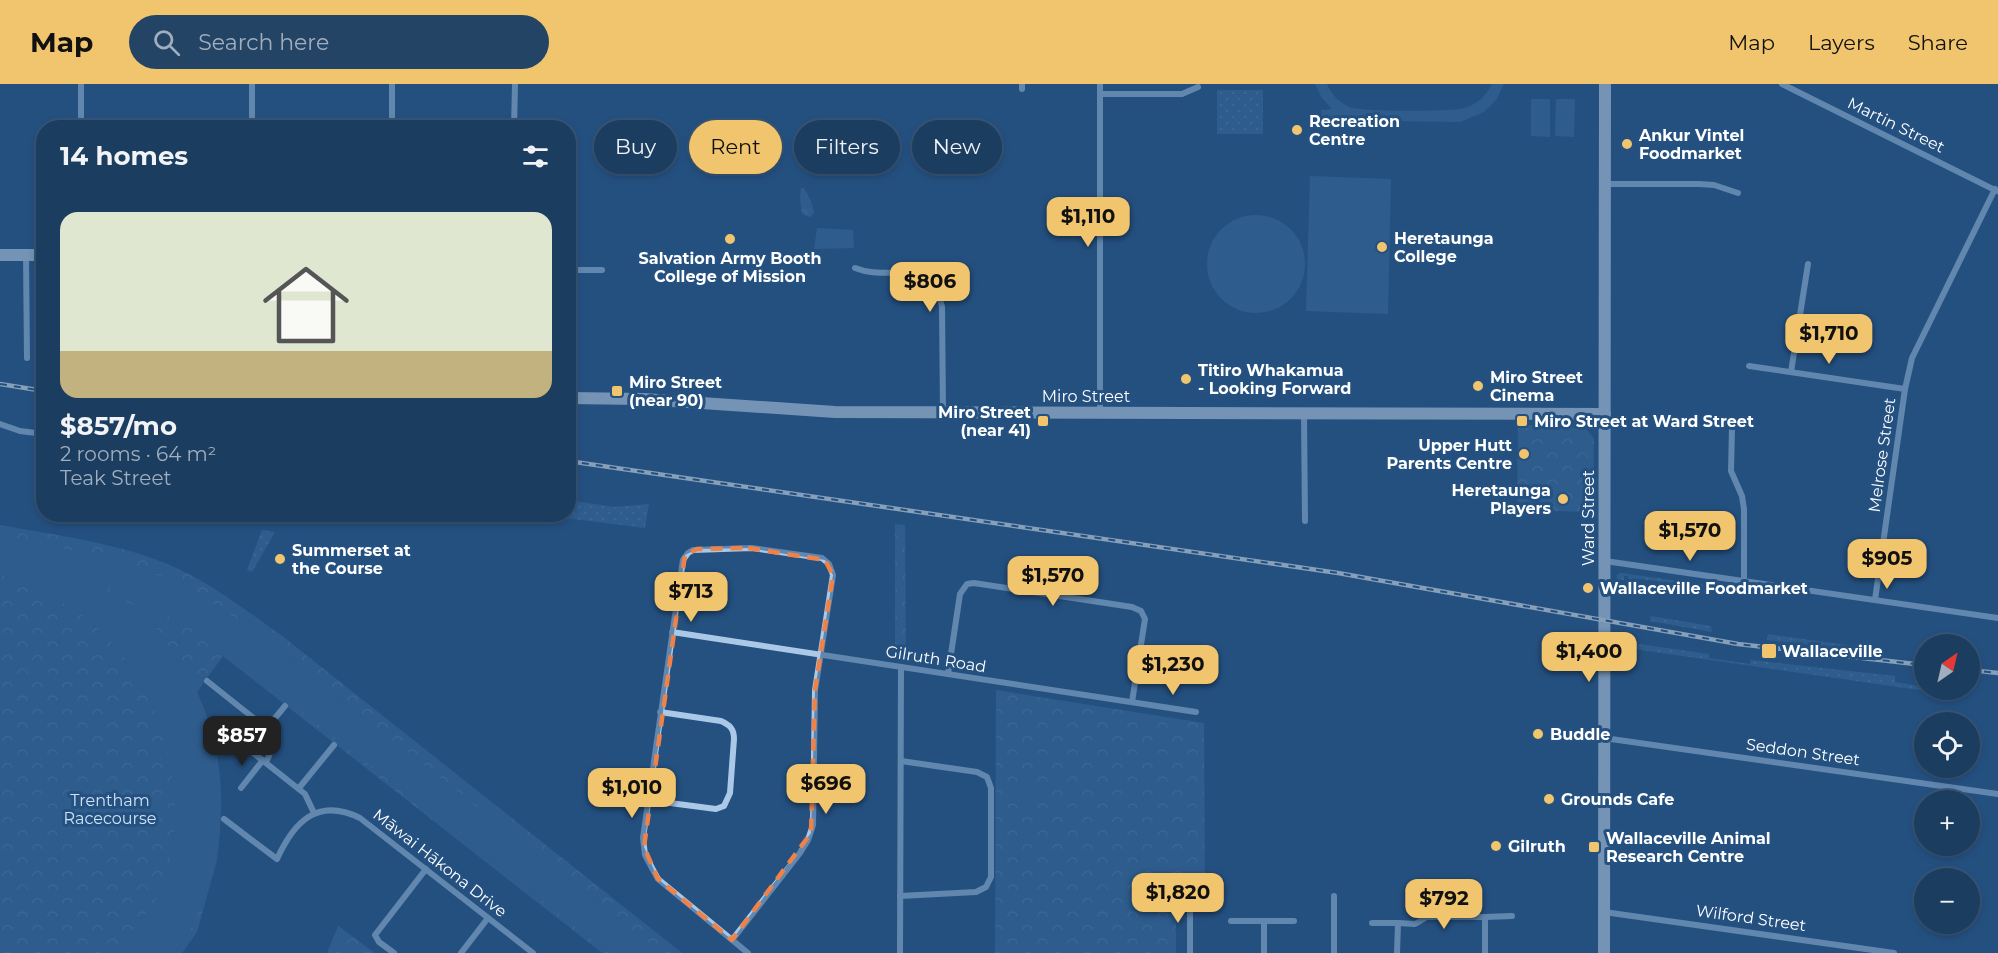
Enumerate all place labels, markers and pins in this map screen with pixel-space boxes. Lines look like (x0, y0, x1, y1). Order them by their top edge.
place label: Recreation Centre (1309, 112, 1400, 149)
marker: Recreation Centre (1290, 123, 1304, 137)
place label: Ankur Vintel Foodmarket (1638, 126, 1744, 163)
marker: Ankur Vintel Foodmarket (1620, 137, 1634, 151)
pin: $1,110 (1039, 197, 1137, 248)
place label: Heretaunga College (1394, 229, 1494, 266)
marker: Salvation Army Booth College of Mission (723, 232, 737, 246)
marker: Heretaunga College (1375, 240, 1389, 254)
place label: Salvation Army Booth College of Mission (639, 249, 821, 286)
pin: $806 (894, 262, 966, 313)
pin: $1,710 (1780, 314, 1878, 365)
place label: Titiro Whakamua - Looking Forward (1198, 361, 1351, 398)
place label: Miro Street Cinema (1490, 368, 1583, 405)
marker: Titiro Whakamua - Looking Forward (1179, 372, 1193, 386)
place label: Miro Street (near 90) (629, 373, 722, 410)
marker: Miro Street Cinema (1471, 379, 1485, 393)
marker: Miro Street (near 90) (610, 384, 624, 398)
place label: Miro Street (near 41) (938, 403, 1031, 440)
place label: Miro Street at Ward Street (1534, 412, 1754, 431)
marker: Miro Street (near 41) (1036, 414, 1050, 428)
marker: Miro Street at Ward Street (1515, 414, 1529, 428)
place label: Upper Hutt Parents Centre (1387, 436, 1512, 473)
marker: Upper Hutt Parents Centre (1517, 447, 1531, 461)
place label: Heretaunga Players (1451, 481, 1551, 518)
marker: Heretaunga Players (1556, 492, 1570, 506)
pin: $1,570 (1641, 511, 1739, 562)
pin: $905 (1851, 539, 1923, 590)
place label: Summerset at the Course (292, 541, 411, 578)
marker: Summerset at the Course (273, 552, 287, 566)
pin: $1,570 (1004, 556, 1102, 607)
pin: $713 (655, 572, 727, 623)
place label: Wallaceville Foodmarket (1600, 579, 1808, 598)
marker: Wallaceville Foodmarket (1581, 581, 1595, 595)
pin: $1,400 (1540, 632, 1638, 683)
marker: Wallaceville (1760, 642, 1778, 660)
place label: Wallaceville (1782, 642, 1883, 661)
pin: $1,230 (1124, 645, 1222, 696)
pin: $857 (206, 716, 278, 767)
place label: Buddle (1550, 725, 1610, 744)
marker: Buddle (1531, 727, 1545, 741)
pin: $696 (790, 764, 862, 815)
pin: $1,010 (583, 768, 681, 819)
place label: Grounds Cafe (1561, 790, 1674, 809)
marker: Grounds Cafe (1542, 792, 1556, 806)
place label: Wallaceville Animal Research Centre (1606, 829, 1771, 866)
place label: Gilruth (1508, 837, 1566, 856)
marker: Gilruth (1489, 839, 1503, 853)
marker: Wallaceville Animal Research Centre (1587, 840, 1601, 854)
pin: $1,820 (1129, 873, 1227, 924)
pin: $792 (1408, 879, 1480, 930)

